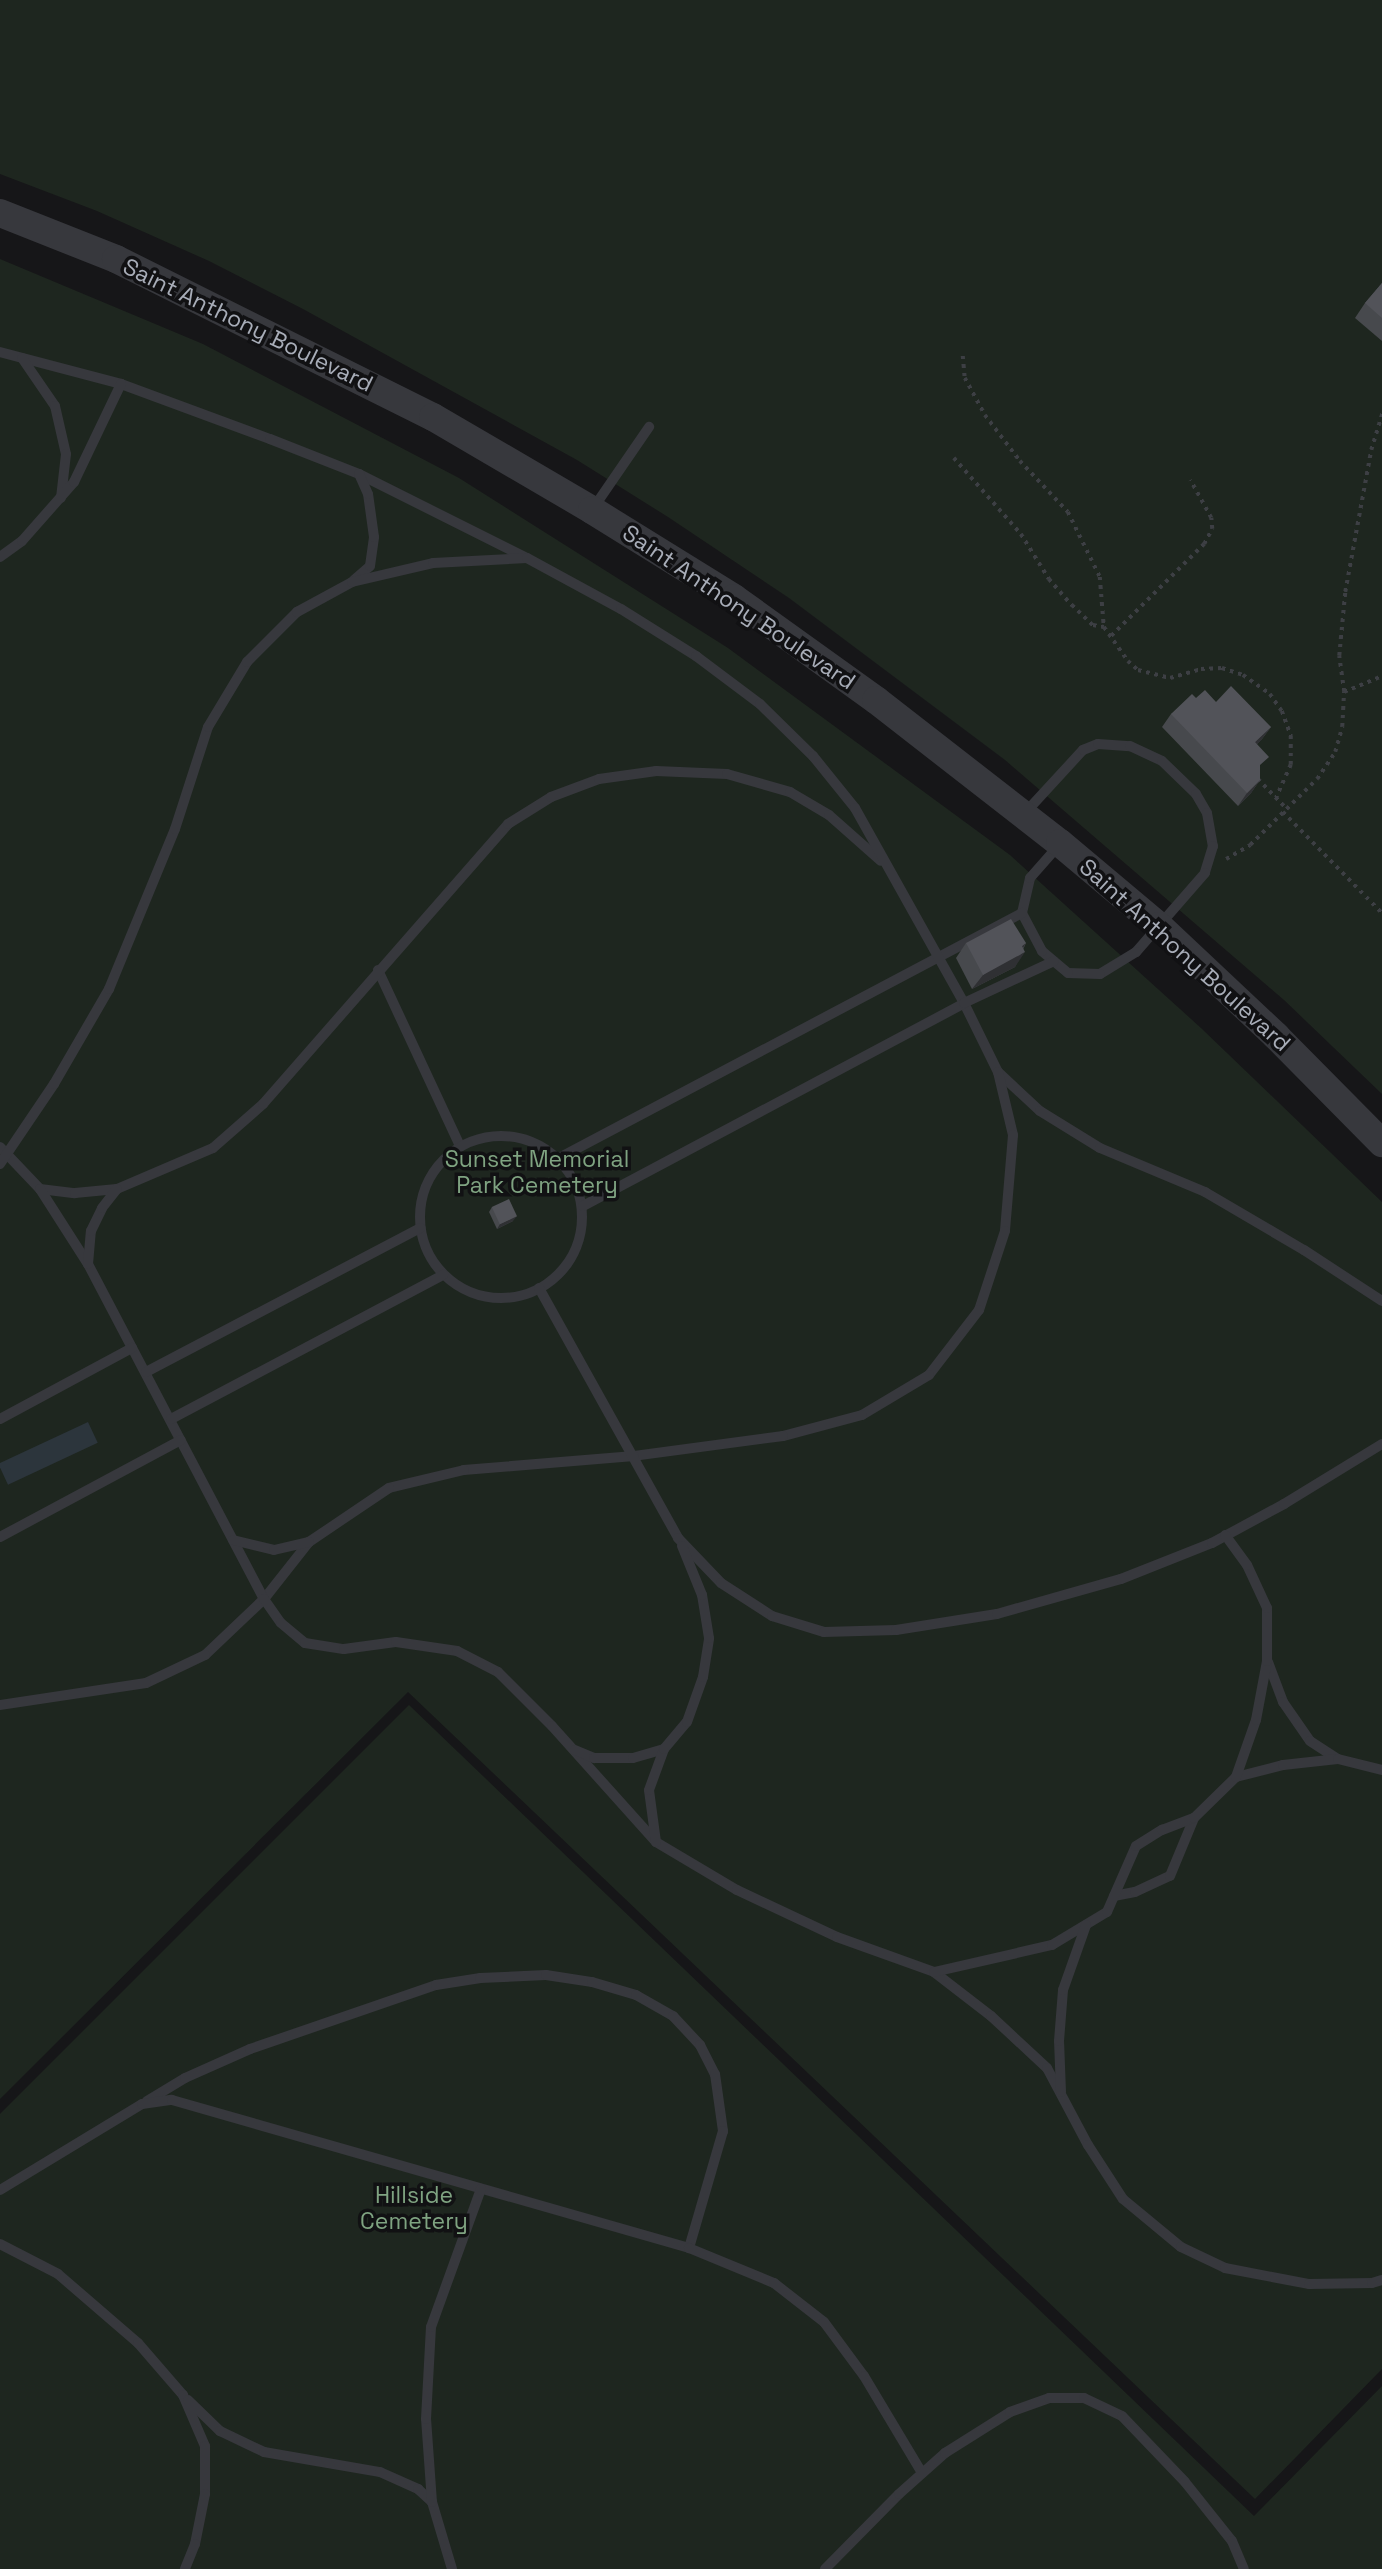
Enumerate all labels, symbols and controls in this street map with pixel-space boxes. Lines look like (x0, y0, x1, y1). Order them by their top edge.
street label: Saint Anthony Boulevard (118, 252, 378, 398)
street label: Saint Anthony Boulevard (617, 519, 861, 695)
street label: Saint Anthony Boulevard (1074, 853, 1296, 1057)
park label: Sunset Memorial Park Cemetery (445, 1145, 629, 1199)
park label: Hillside Cemetery (360, 2181, 468, 2235)

